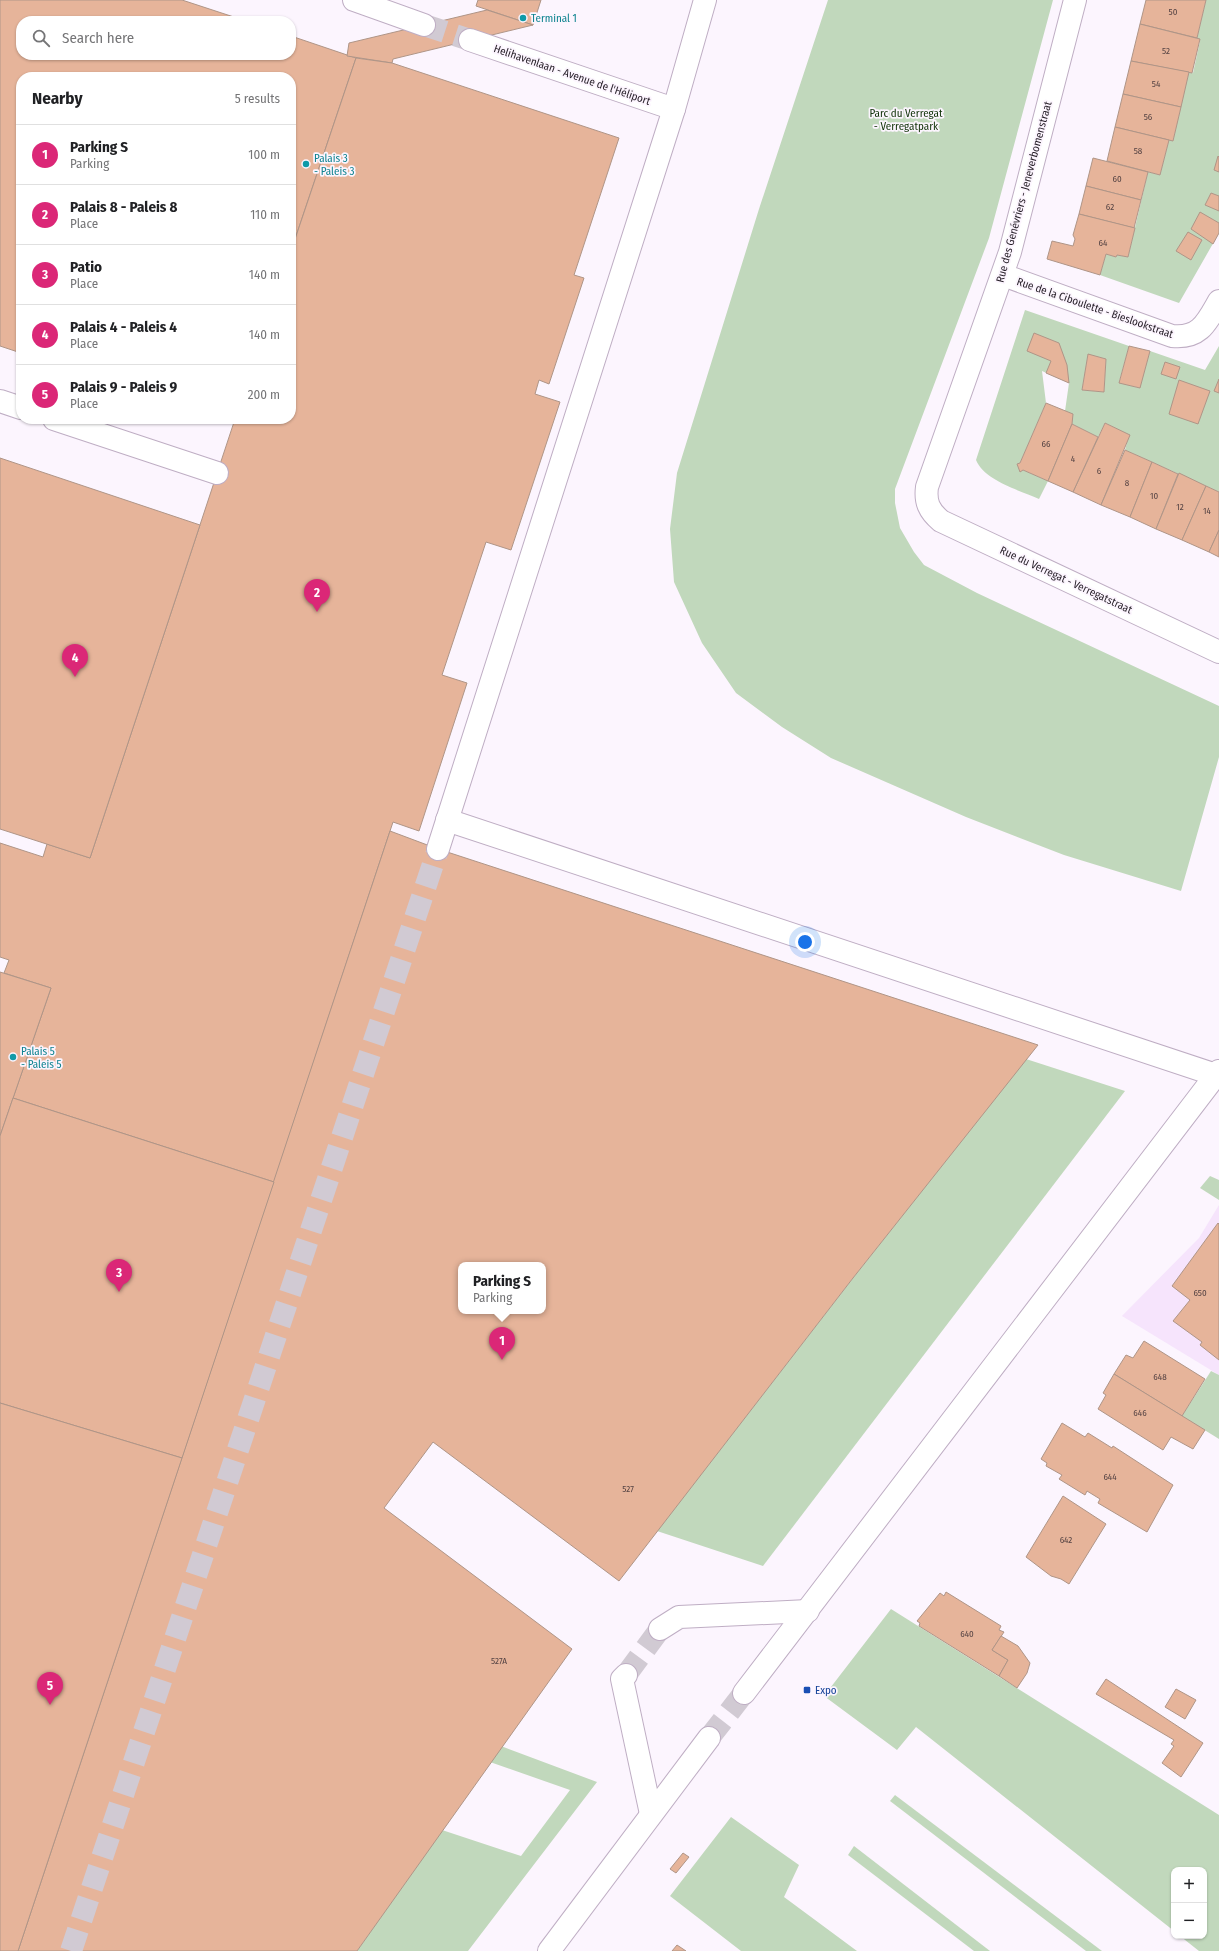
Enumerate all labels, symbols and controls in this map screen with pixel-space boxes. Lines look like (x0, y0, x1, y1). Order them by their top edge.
house number: 50 (1169, 7, 1178, 17)
place label: Terminal 1 (531, 12, 577, 25)
marker: Terminal 1 (518, 13, 528, 23)
search box (16, 16, 296, 60)
icon: search (30, 27, 52, 49)
text: Search here (62, 29, 134, 47)
street label: Helihavenlaan - Avenue de l'Héliport (492, 42, 652, 108)
house number: 52 (1162, 46, 1170, 56)
house number: 54 (1152, 79, 1161, 89)
text: Nearby (32, 88, 83, 109)
text: 5 results (235, 91, 280, 106)
street label: Rue des Genévriers - Jeneverbomenstraat (994, 100, 1055, 284)
park label: Parc du Verregat - Verregatpark (869, 107, 943, 133)
house number: 56 (1144, 112, 1153, 122)
text: Parking S (70, 138, 128, 156)
house number: 58 (1134, 146, 1143, 156)
text: 1 (42, 147, 48, 162)
text: 100 m (248, 147, 280, 162)
place label: Palais 3 - Paleis 3 (314, 152, 354, 178)
text: Parking (70, 156, 109, 171)
marker: Palais 3 - Paleis 3 (301, 159, 311, 169)
house number: 60 (1112, 174, 1122, 184)
text: Palais 8 - Paleis 8 (70, 198, 177, 216)
house number: 62 (1106, 202, 1114, 212)
text: 2 (42, 207, 48, 222)
text: 110 m (250, 207, 280, 222)
text: Place (70, 216, 98, 231)
house number: 64 (1099, 238, 1108, 248)
text: Patio (70, 258, 102, 276)
text: 3 (42, 267, 48, 282)
text: 140 m (249, 267, 280, 282)
street label: Rue de la Ciboulette - Bieslookstraat (1015, 275, 1175, 341)
text: Place (70, 276, 98, 291)
text: Palais 4 - Paleis 4 (70, 318, 177, 336)
text: 4 (42, 327, 48, 342)
text: 140 m (249, 327, 280, 342)
text: Place (70, 336, 98, 351)
text: Palais 9 - Paleis 9 (70, 378, 177, 396)
text: 5 (42, 387, 48, 402)
text: 200 m (248, 387, 280, 402)
text: Place (70, 396, 98, 411)
house number: 66 (1042, 439, 1051, 449)
house number: 4 (1071, 454, 1076, 464)
house number: 6 (1097, 466, 1102, 476)
house number: 8 (1125, 478, 1130, 488)
house number: 10 (1150, 491, 1158, 501)
house number: 12 (1176, 502, 1184, 512)
house number: 14 (1203, 506, 1212, 516)
street label: Rue du Verregat - Verregatstraat (998, 544, 1135, 617)
pin: 2 (304, 579, 330, 612)
pin: 4 (62, 644, 88, 677)
your location (795, 932, 815, 952)
place label: Palais 5 - Paleis 5 (21, 1045, 62, 1071)
marker: Palais 5 - Paleis 5 (8, 1052, 18, 1062)
pin: 3 (106, 1259, 132, 1292)
popup (458, 1262, 546, 1314)
text: Parking S (473, 1272, 531, 1290)
house number: 650 (1193, 1288, 1207, 1298)
text: Parking (473, 1290, 512, 1305)
pin: 1 (489, 1327, 515, 1360)
house number: 648 (1153, 1372, 1167, 1382)
house number: 646 (1133, 1408, 1147, 1418)
house number: 644 (1103, 1472, 1117, 1482)
house number: 527 (622, 1484, 634, 1494)
house number: 642 (1060, 1535, 1072, 1545)
house number: 640 (960, 1629, 974, 1639)
house number: 527A (491, 1656, 507, 1666)
pin: 5 (37, 1672, 63, 1705)
place label: Expo (815, 1684, 837, 1697)
marker: Expo (802, 1685, 812, 1695)
map controls (1171, 1867, 1207, 1939)
button: + (1171, 1867, 1207, 1903)
button: − (1171, 1903, 1207, 1939)

